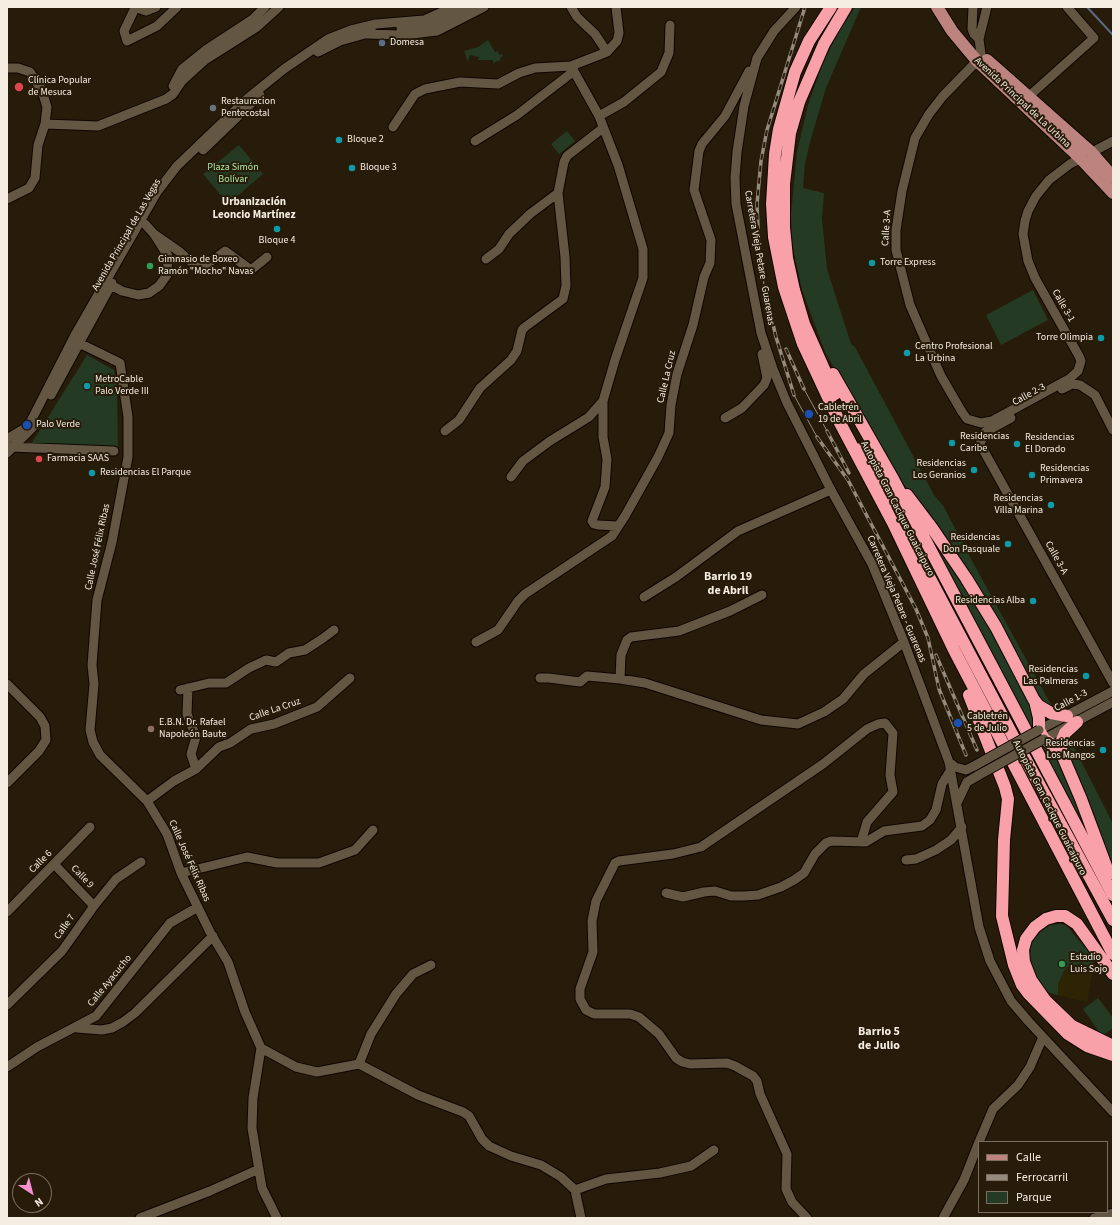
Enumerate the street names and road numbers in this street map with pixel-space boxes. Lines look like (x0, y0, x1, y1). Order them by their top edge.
street label: Avenida Principal de La Urbina (971, 55, 1073, 151)
street label: Avenida Principal de Las Vegas (90, 177, 164, 293)
street label: Carretera Vieja Petare - Guarenas (741, 190, 777, 326)
street label: Calle 3-A (880, 209, 894, 247)
street label: Calle 3-1 (1049, 287, 1077, 325)
street label: Calle La Cruz (655, 350, 679, 404)
street label: Calle 2-3 (1010, 381, 1048, 409)
street label: Autopista Gran Cacique Guaicaipuro (858, 439, 936, 579)
street label: Calle José Félix Ribas (83, 503, 113, 591)
street label: Carretera Vieja Petare - Guarenas (864, 534, 928, 664)
street label: Calle 3-A (1042, 539, 1070, 577)
street label: Calle 1-3 (1052, 687, 1090, 715)
street label: Calle La Cruz (248, 696, 302, 724)
street label: Autopista Gran Cacique Guaicaipuro (1010, 738, 1088, 878)
street label: Calle José Félix Ribas (166, 818, 212, 904)
street label: Calle 6 (27, 848, 55, 876)
street label: Calle 9 (68, 863, 96, 891)
street label: Calle 7 (52, 912, 78, 942)
street label: Calle Ayacucho (85, 953, 135, 1009)

